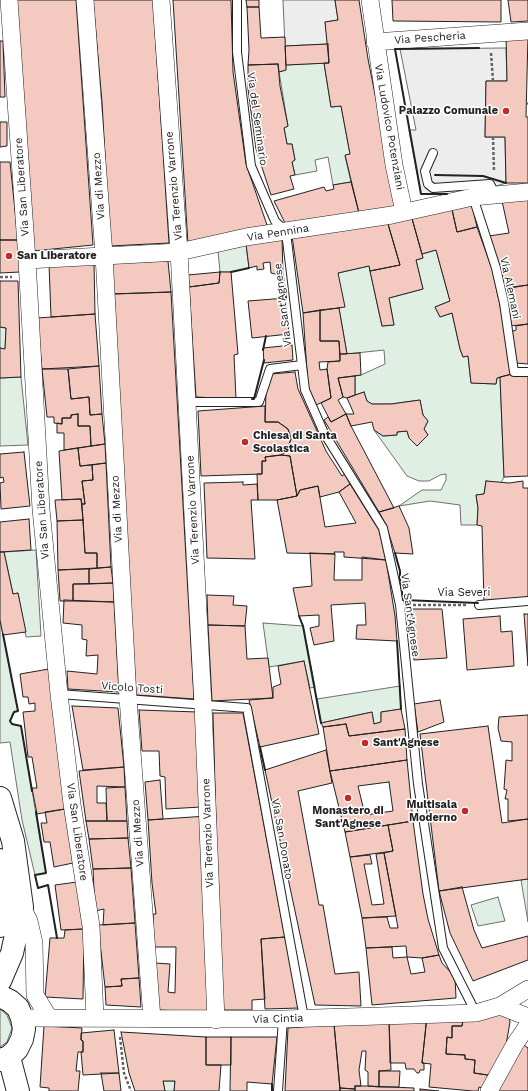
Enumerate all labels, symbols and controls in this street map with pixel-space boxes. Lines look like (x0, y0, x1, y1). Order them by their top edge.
street label: Via Pescheria (394, 29, 466, 47)
street label: Via Ludovico Potenziani (371, 63, 407, 191)
street label: Via del Seminario (244, 71, 270, 167)
place label: Palazzo Comunale (399, 104, 498, 118)
marker: Palazzo Comunale (501, 106, 511, 116)
street label: Via Terenzio Varrone (163, 131, 185, 241)
street label: Via San Liberatore (12, 137, 32, 237)
street label: Via di Mezzo (90, 152, 108, 220)
street label: Via Pennina (246, 222, 310, 244)
place label: San Liberatore (17, 249, 97, 263)
marker: San Liberatore (4, 251, 14, 261)
street label: Via Alemani (497, 256, 523, 320)
street label: Via Sant'Agnese (271, 262, 295, 348)
place label: Chiesa di Santa Scolastica (253, 429, 337, 455)
marker: Chiesa di Santa Scolastica (240, 437, 250, 447)
street label: Via Terenzio Varrone (184, 455, 202, 565)
street label: Via San Liberatore (32, 460, 52, 560)
street label: Via di Mezzo (109, 475, 125, 543)
street label: Via Sant'Agnese (398, 572, 422, 658)
street label: Via Severi (438, 586, 490, 600)
street label: Vicolo Tosti (101, 679, 163, 697)
place label: Sant'Agnese (373, 736, 439, 750)
marker: Sant'Agnese (360, 738, 370, 748)
street label: Via Terenzio Varrone (199, 778, 217, 888)
street label: Via San Liberatore (64, 782, 90, 882)
marker: Monastero di Sant'Agnese (343, 793, 353, 803)
street label: Via San Donato (268, 797, 296, 881)
place label: Multisala Moderno (407, 798, 457, 824)
street label: Via di Mezzo (129, 799, 147, 867)
place label: Monastero di Sant'Agnese (312, 804, 384, 830)
marker: Multisala Moderno (460, 806, 470, 816)
street label: Via Cintia (252, 1012, 304, 1026)

